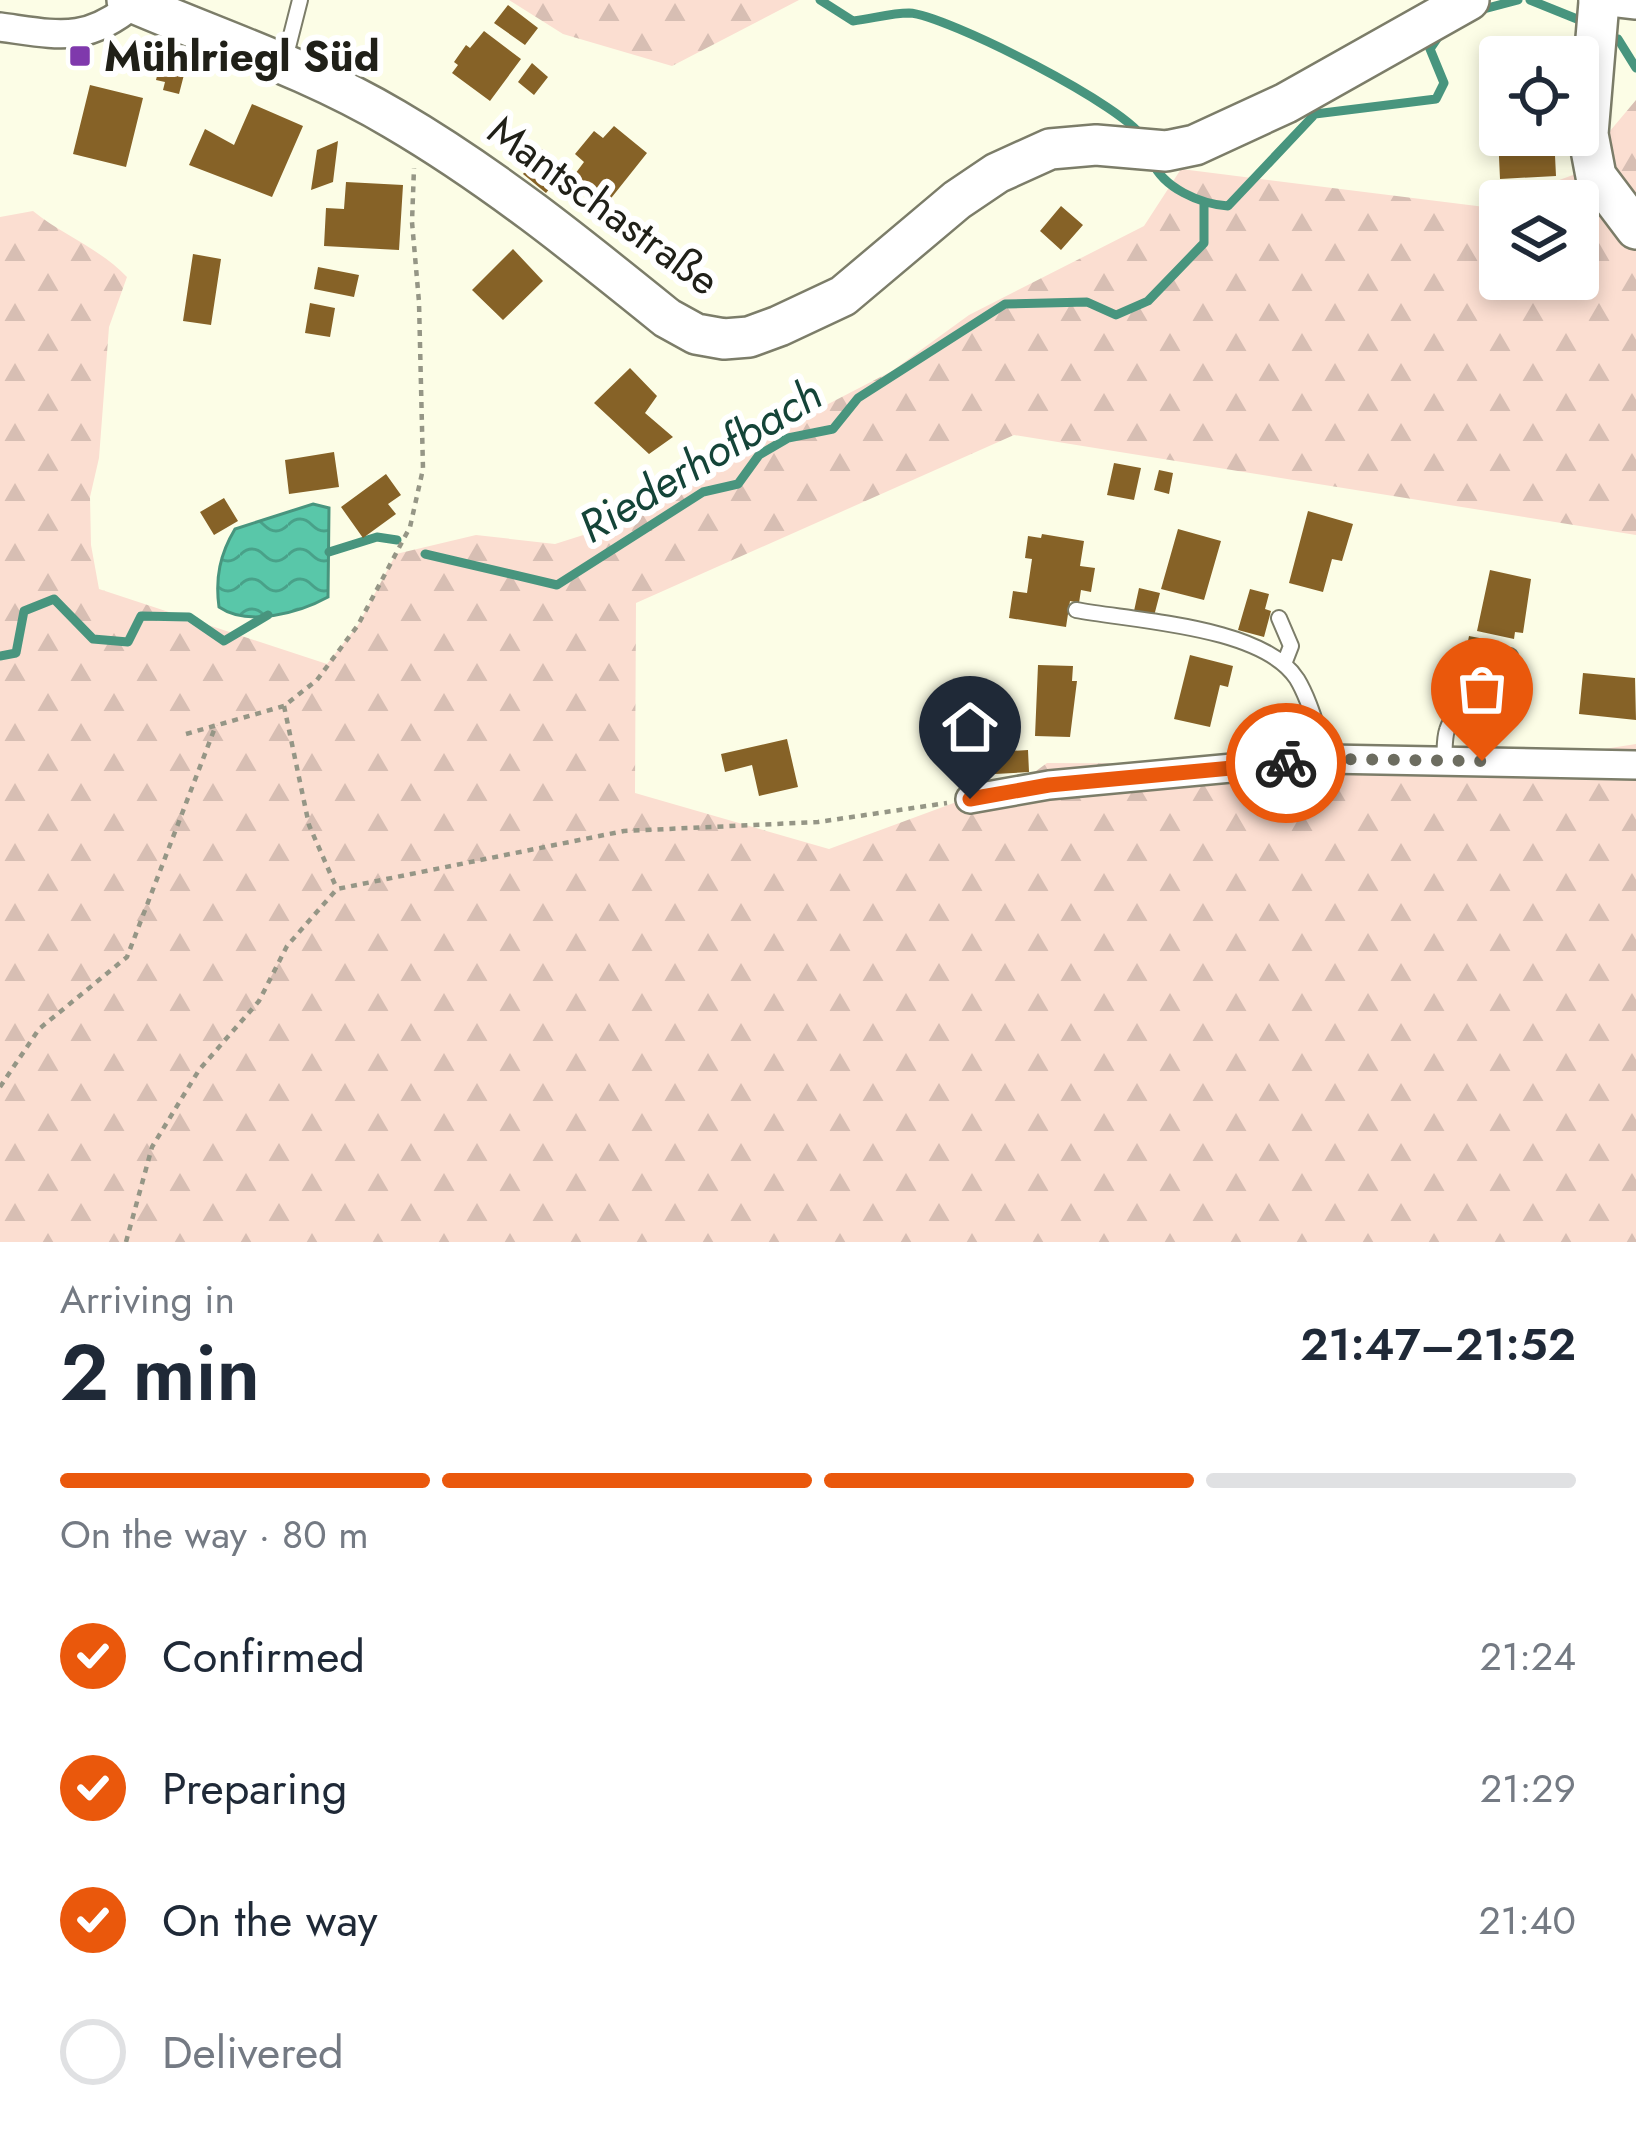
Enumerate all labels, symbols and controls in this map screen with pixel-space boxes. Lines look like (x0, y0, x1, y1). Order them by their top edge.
place label: Mühlriegl Süd (104, 26, 380, 87)
map controls (1479, 36, 1599, 300)
button: locate (1479, 36, 1599, 156)
marker: Mühlriegl Süd (67, 43, 93, 69)
street label: Mantschastraße (476, 101, 732, 310)
button: layers (1479, 180, 1599, 300)
water label: Riederhofbach (566, 362, 834, 559)
pin (1431, 638, 1533, 761)
icon: bag (1449, 656, 1515, 722)
pin (919, 676, 1021, 799)
icon: home (937, 694, 1003, 760)
courier (1226, 703, 1346, 823)
icon: bike (1253, 730, 1319, 796)
text: Arriving in (60, 1271, 235, 1328)
text: 21:47–21:52 (1300, 1312, 1576, 1377)
text: 2 min (60, 1317, 260, 1429)
text: On the way · 80 m (60, 1506, 369, 1563)
icon: check (60, 1623, 126, 1689)
text: Confirmed (162, 1624, 365, 1689)
text: 21:24 (1480, 1628, 1576, 1685)
icon: check (60, 1755, 126, 1821)
text: Preparing (162, 1756, 347, 1821)
text: 21:29 (1480, 1760, 1576, 1817)
icon: check (60, 1887, 126, 1953)
text: On the way (162, 1888, 378, 1953)
text: 21:40 (1478, 1892, 1576, 1949)
text: Delivered (162, 2020, 344, 2085)

